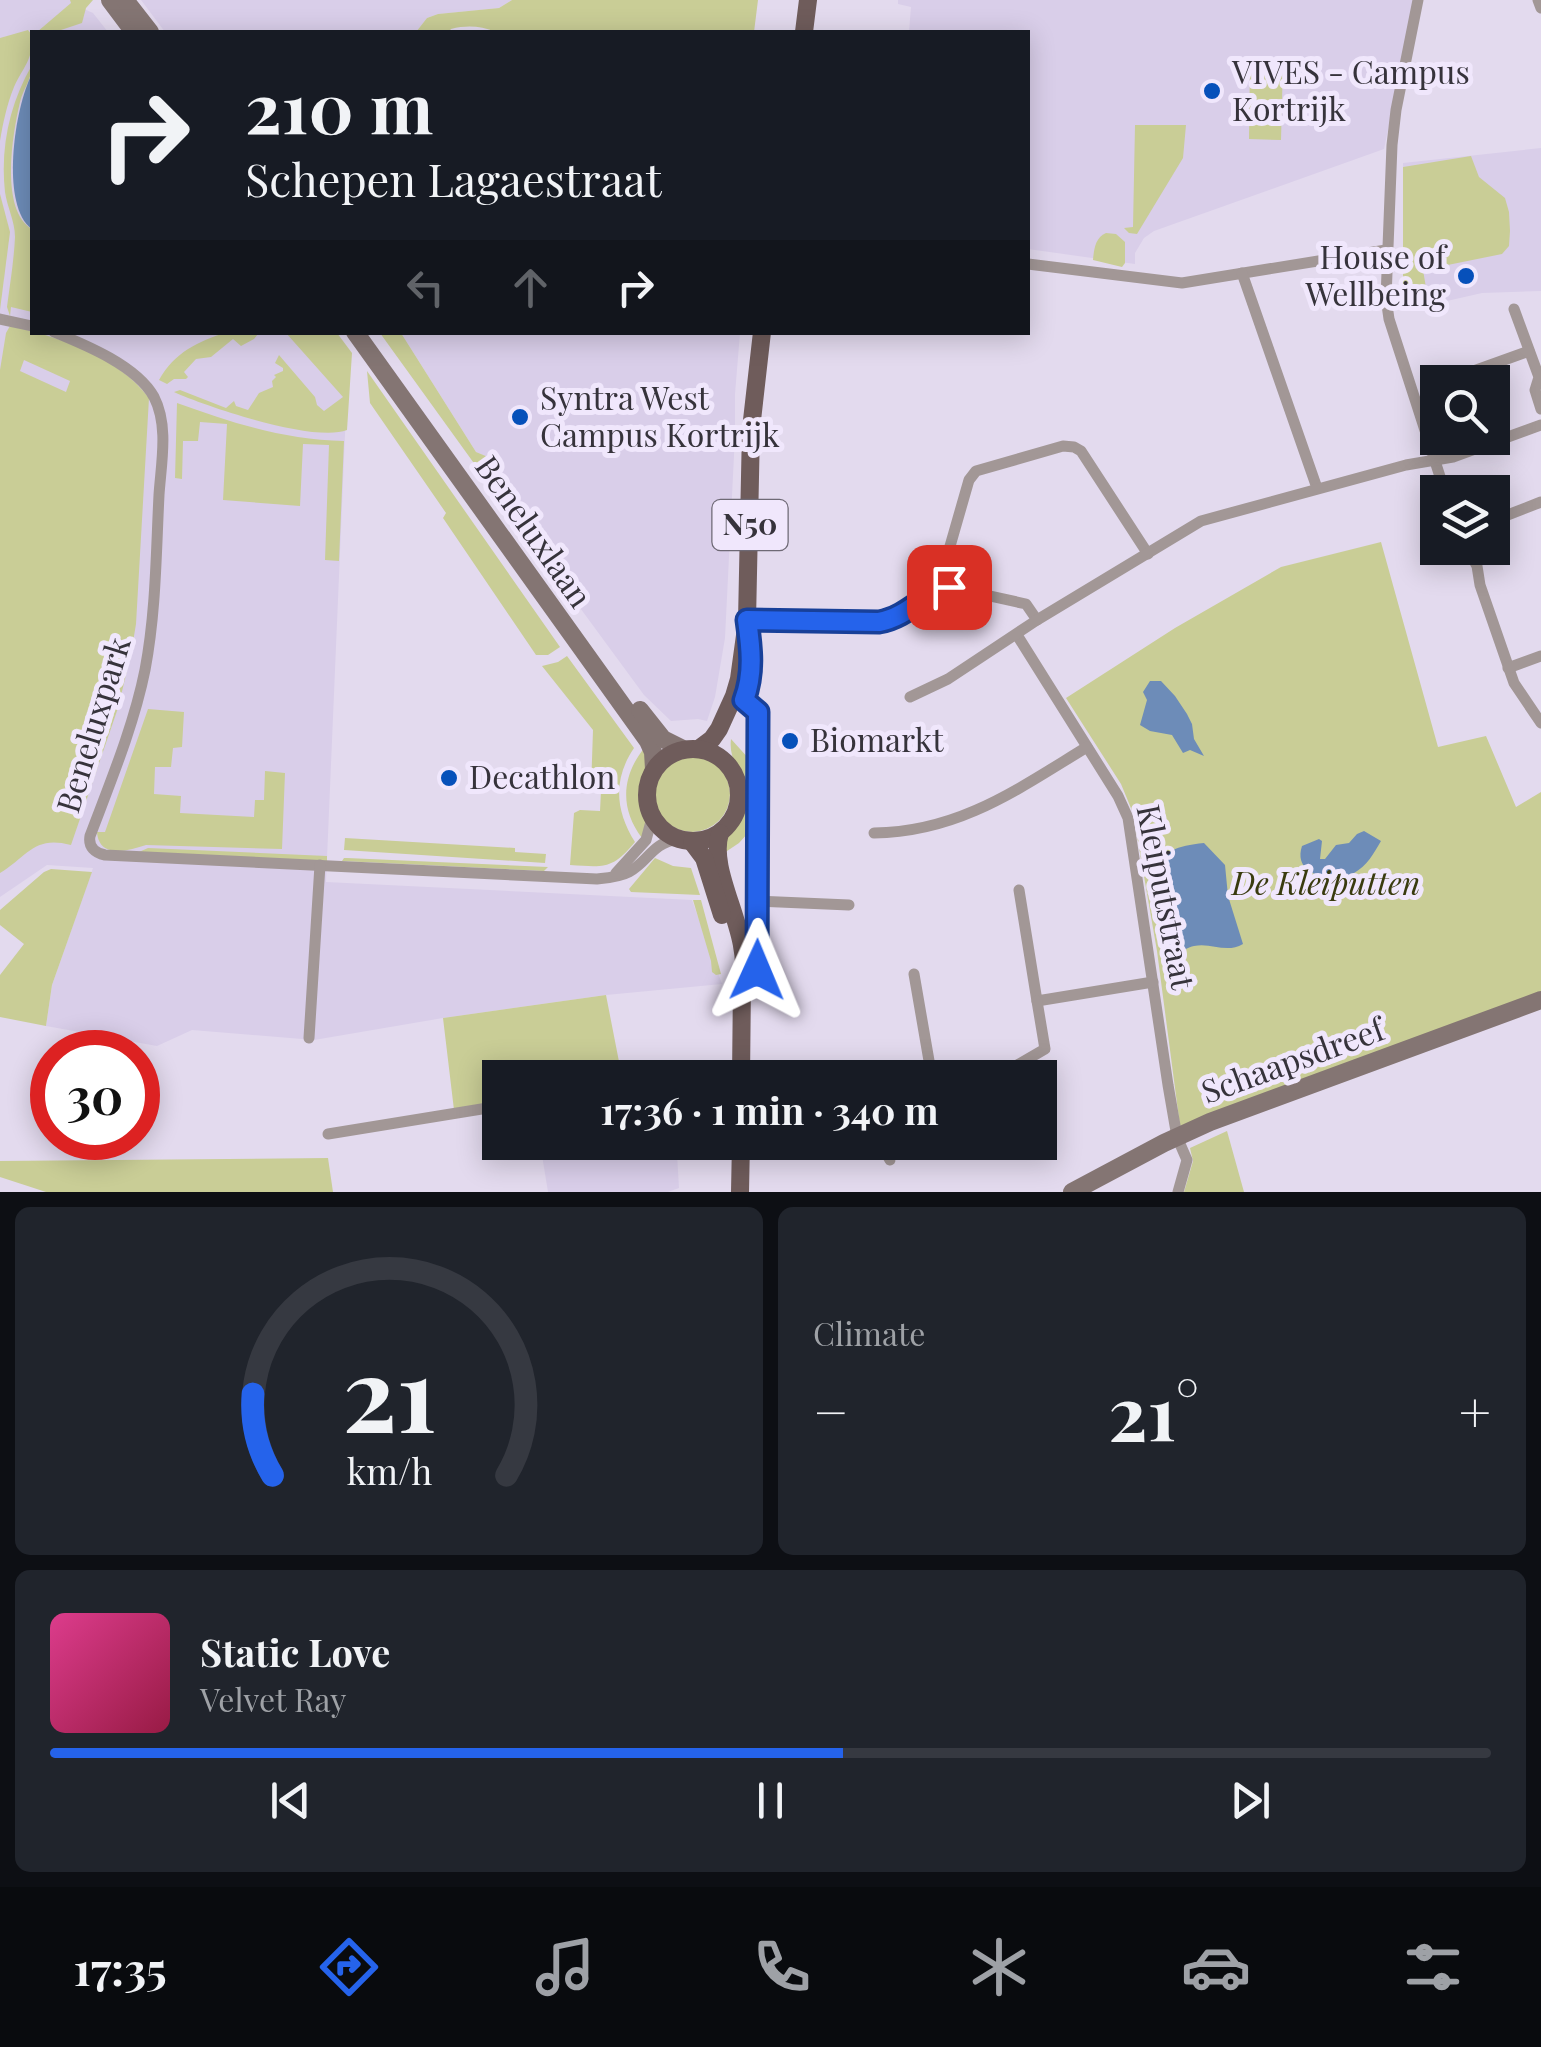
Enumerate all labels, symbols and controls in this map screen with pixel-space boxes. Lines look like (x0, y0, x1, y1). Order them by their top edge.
place label: VIVES - Campus Kortrijk (1231, 49, 1470, 129)
text: 210 m (245, 58, 433, 152)
icon: right (80, 70, 210, 200)
marker: VIVES - Campus Kortrijk (1201, 80, 1223, 102)
text: Schepen Lagaestraat (245, 148, 662, 208)
place label: House of Wellbeing (1304, 234, 1448, 314)
icon: left (398, 260, 453, 315)
icon: ahead (503, 260, 558, 315)
icon: right (608, 260, 663, 315)
marker: House of Wellbeing (1455, 265, 1477, 287)
map controls (1420, 365, 1510, 565)
button: search (1420, 365, 1510, 455)
place label: Syntra West Campus Kortrijk (540, 375, 780, 455)
marker: Syntra West Campus Kortrijk (509, 406, 531, 428)
street label: Beneluxlaan (467, 446, 603, 615)
button: layers (1420, 475, 1510, 565)
road number: N50 (712, 500, 788, 550)
pin (907, 545, 992, 630)
icon: arrive (922, 560, 977, 615)
street label: Beneluxpark (45, 631, 139, 817)
place label: Biomarkt (810, 717, 944, 760)
marker: Biomarkt (779, 730, 801, 752)
place label: Decathlon (469, 754, 615, 797)
marker: Decathlon (438, 767, 460, 789)
street label: Kleiputstraat (1129, 801, 1207, 993)
park label: De Kleiputten (1231, 860, 1420, 903)
position arrow (705, 918, 809, 1022)
street label: Schaapsdreef (1195, 1005, 1392, 1112)
speed limit sign: 30 (30, 1030, 160, 1160)
text: 17:36 · 1 min · 340 m (600, 1084, 939, 1135)
text: Climate (813, 1311, 925, 1354)
text: 21 (342, 1320, 436, 1459)
text: 21° (1108, 1360, 1199, 1460)
text: − (813, 1373, 849, 1447)
text: + (1459, 1373, 1491, 1447)
text: km/h (346, 1446, 432, 1494)
text: Static Love (200, 1626, 390, 1677)
text: Velvet Ray (200, 1677, 347, 1720)
icon: previous (263, 1773, 318, 1828)
icon: pause (743, 1773, 798, 1828)
icon: next (1223, 1773, 1278, 1828)
icon: directions (314, 1932, 384, 2002)
icon: music (530, 1932, 600, 2002)
icon: phone (747, 1932, 817, 2002)
icon: climate (964, 1932, 1034, 2002)
icon: car (1181, 1932, 1251, 2002)
icon: filters (1398, 1932, 1468, 2002)
text: 17:35 (73, 1937, 167, 1997)

